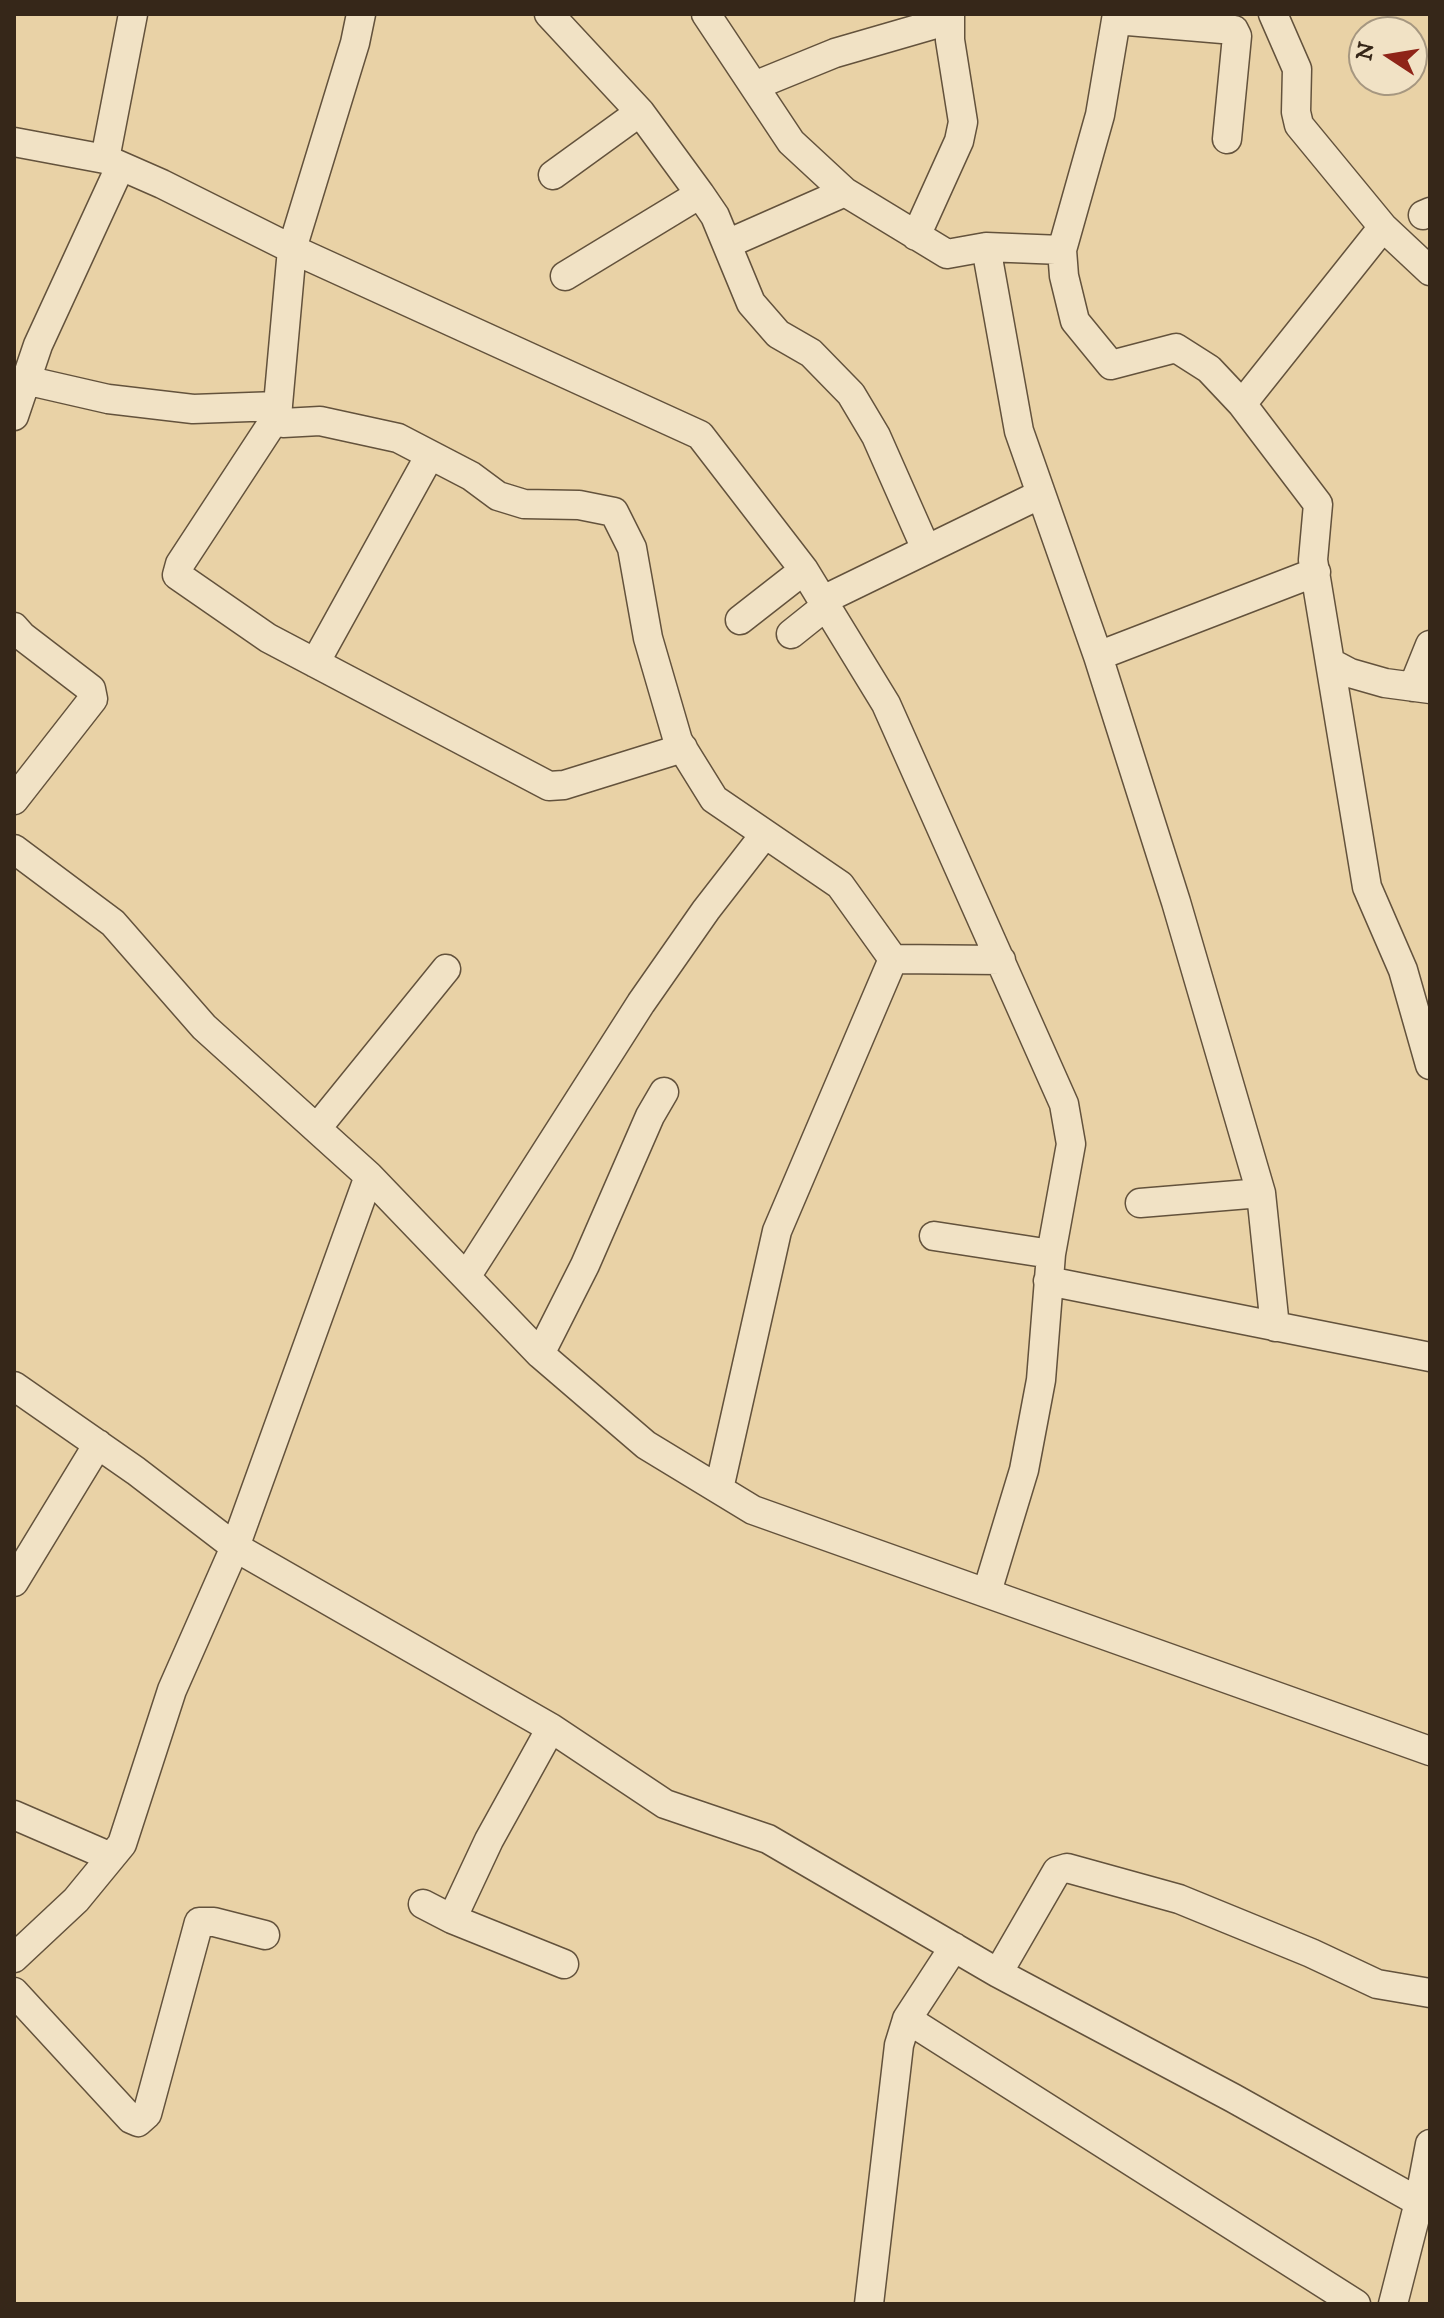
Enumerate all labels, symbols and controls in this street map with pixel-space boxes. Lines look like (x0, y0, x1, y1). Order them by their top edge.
north arrow (1348, 16, 1428, 96)
text: N (1351, 40, 1381, 63)

